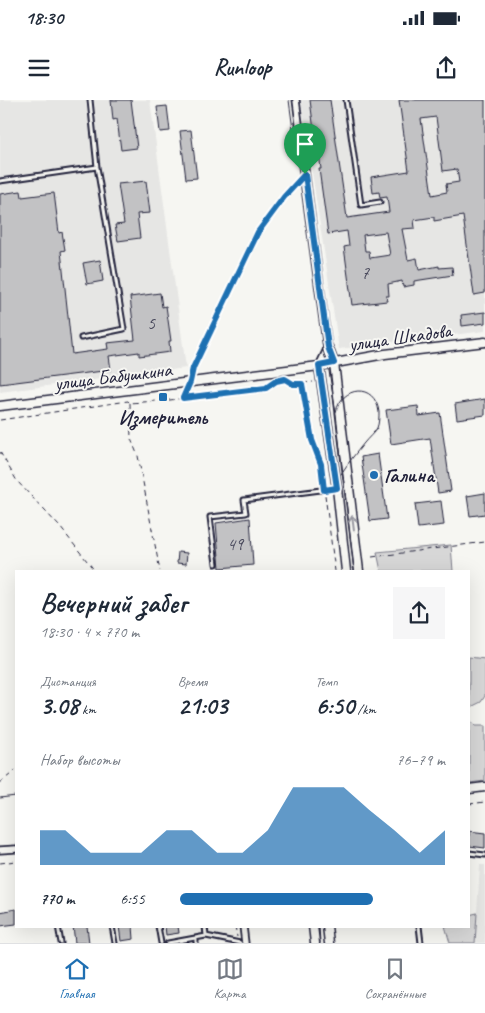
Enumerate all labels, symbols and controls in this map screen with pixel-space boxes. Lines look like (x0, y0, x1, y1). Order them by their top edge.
text: 18:30 (25, 6, 63, 30)
icon: menu (25, 54, 53, 82)
text: Runloop (214, 54, 271, 82)
icon: share (432, 54, 460, 82)
pin (284, 123, 326, 174)
icon: arrive (291, 130, 319, 158)
house number: 7 (361, 262, 370, 284)
house number: 5 (147, 312, 156, 334)
street label: улица Шкадова (346, 318, 455, 357)
street label: улица Бабушкина (52, 357, 174, 396)
marker: Измеритель (157, 391, 169, 403)
place label: Измеритель (119, 405, 209, 431)
place label: Галина (384, 463, 436, 488)
marker: Галина (368, 469, 380, 481)
one-way arrow (348, 515, 358, 531)
house number: 49 (227, 533, 245, 555)
text: Вечерний забег (40, 585, 187, 620)
button: share (393, 587, 445, 639)
text: 18:30 · 4 × 770 m (40, 622, 139, 642)
text: Дистанция (40, 673, 96, 690)
text: Время (178, 673, 207, 690)
text: Темп (315, 673, 338, 690)
text: 3.08 (40, 690, 79, 722)
text: 21:03 (178, 690, 228, 722)
text: 6:50 (315, 690, 354, 722)
text: km (79, 701, 96, 718)
text: /km (354, 701, 376, 718)
text: Набор высоты (40, 750, 119, 770)
text: 76–79 m (396, 750, 445, 770)
text: 770 m (40, 889, 74, 909)
text: 6:55 (120, 889, 145, 909)
tab: Главная (60, 955, 95, 1002)
tab: Карта (214, 955, 246, 1002)
tab: Сохранённые (365, 955, 425, 1002)

